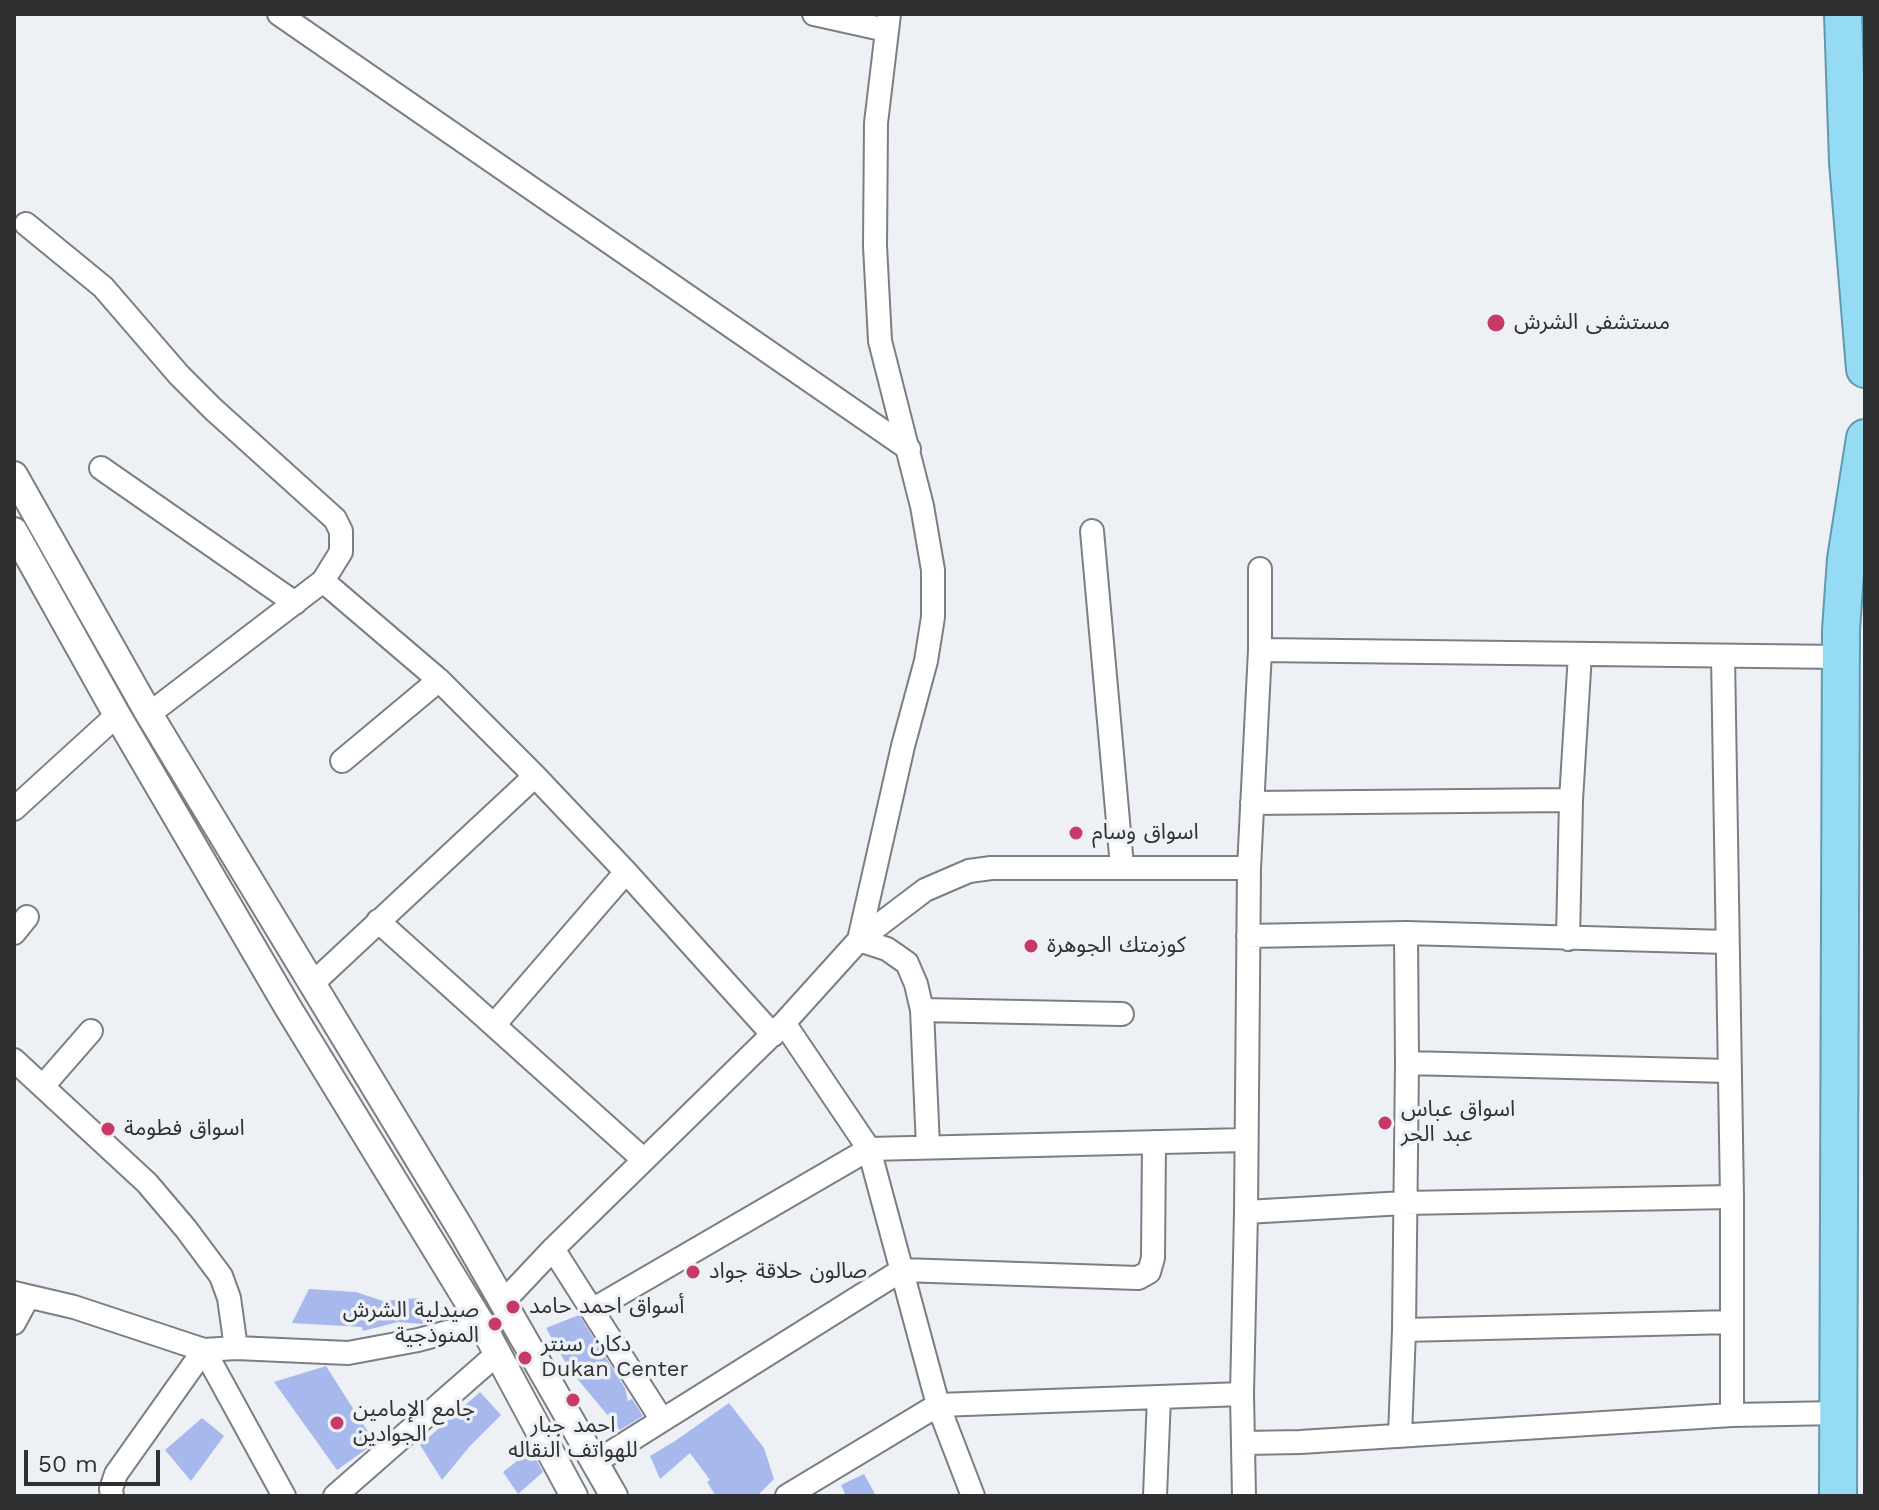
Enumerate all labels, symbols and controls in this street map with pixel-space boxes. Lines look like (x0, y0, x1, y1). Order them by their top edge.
place label: مستشفى الشرش (1514, 310, 1670, 336)
marker: مستشفى الشرش (1485, 312, 1507, 334)
place label: اسواق وسام (1092, 820, 1199, 846)
marker: اسواق وسام (1067, 824, 1085, 842)
place label: كوزمتك الجوهرة (1047, 933, 1186, 959)
marker: كوزمتك الجوهرة (1022, 937, 1040, 955)
place label: اسواق عباس عبد الحر (1401, 1097, 1515, 1148)
marker: اسواق عباس عبد الحر (1376, 1114, 1394, 1132)
place label: اسواق فطومة (124, 1116, 245, 1142)
marker: اسواق فطومة (99, 1120, 117, 1138)
place label: صالون حلاقة جواد (709, 1259, 867, 1285)
marker: صالون حلاقة جواد (684, 1263, 702, 1281)
place label: أسواق احمد حامد (529, 1294, 684, 1320)
place label: صيدلية الشرش المنوذجية (343, 1298, 479, 1350)
marker: أسواق احمد حامد (504, 1298, 522, 1316)
marker: صيدلية الشرش المنوذجية (486, 1315, 504, 1333)
place label: دكان سنتر Dukan Center (541, 1332, 688, 1384)
marker: دكان سنتر Dukan Center (516, 1349, 534, 1367)
marker: احمد جبار للهواتف النقاله (564, 1391, 582, 1409)
place label: جامع الإمامين الجوادين (353, 1397, 475, 1448)
place label: احمد جبار للهواتف النقاله (508, 1413, 638, 1464)
marker: جامع الإمامين الجوادين (328, 1414, 346, 1432)
scale bar (28, 1434, 164, 1484)
text: 50 m (38, 1450, 98, 1478)

